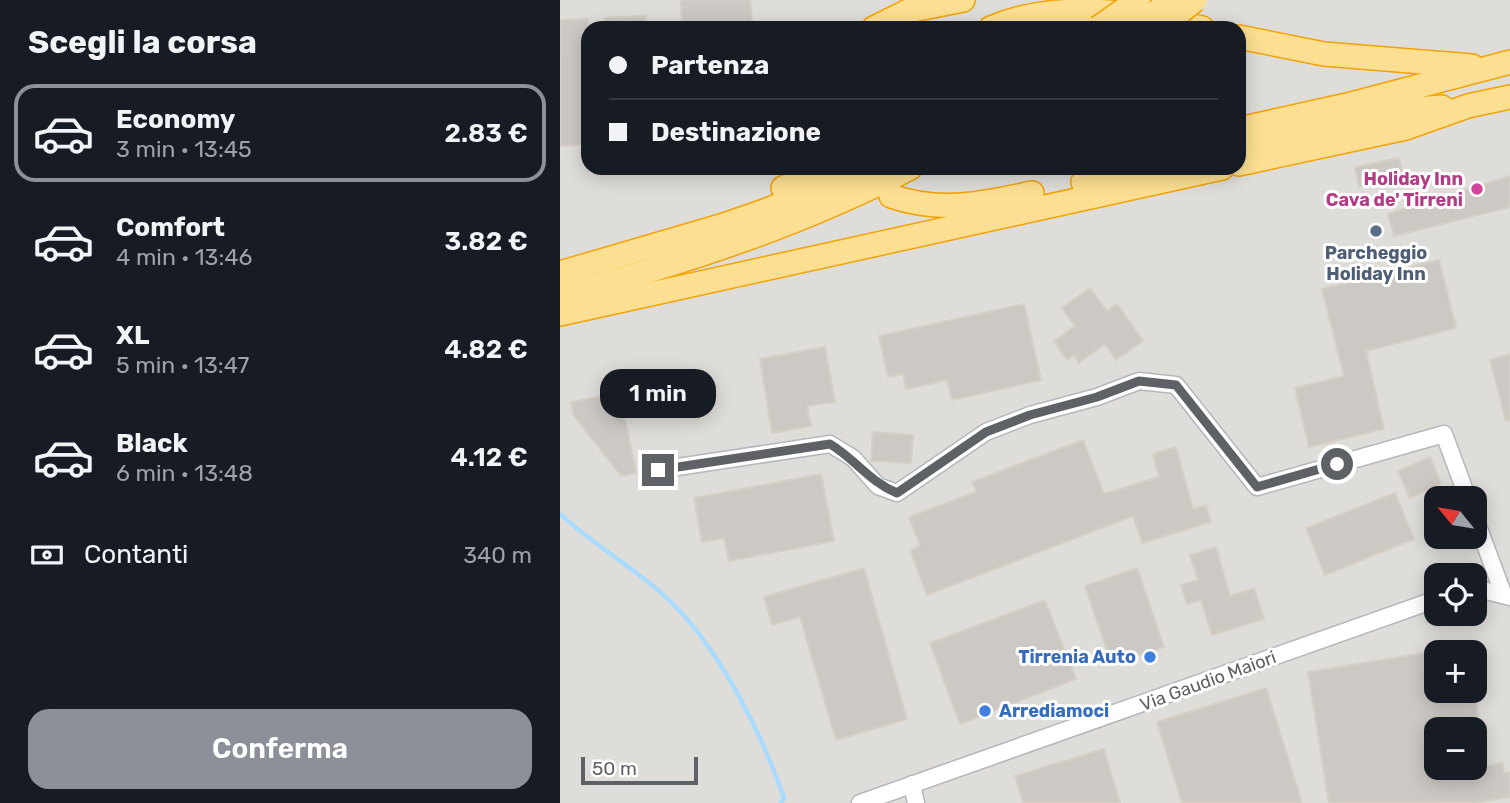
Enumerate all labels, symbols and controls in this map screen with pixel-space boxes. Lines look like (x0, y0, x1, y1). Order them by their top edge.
text: Scegli la corsa (28, 23, 257, 61)
text: Partenza (651, 50, 769, 81)
icon: car (32, 102, 95, 165)
text: Economy (116, 104, 235, 135)
text: Destinazione (651, 117, 821, 148)
text: 2.83 € (445, 118, 528, 149)
text: 3 min · 13:45 (116, 135, 252, 163)
place label: Holiday Inn Cava de' Tirreni (1326, 168, 1463, 211)
marker: Holiday Inn Cava de' Tirreni (1469, 181, 1485, 197)
icon: car (32, 210, 95, 273)
text: Comfort (116, 212, 225, 243)
marker: Parcheggio Holiday Inn (1368, 223, 1384, 239)
text: 3.82 € (445, 226, 528, 257)
place label: Parcheggio Holiday Inn (1325, 242, 1427, 285)
text: 4 min · 13:46 (116, 243, 252, 271)
icon: car (32, 318, 95, 381)
text: XL (116, 320, 149, 351)
text: 4.82 € (444, 334, 528, 365)
text: 5 min · 13:47 (116, 351, 249, 379)
callout: 1 min (600, 368, 716, 418)
text: 1 min (629, 379, 687, 407)
icon: car (32, 426, 95, 489)
text: Black (116, 428, 188, 459)
text: 4.12 € (451, 442, 528, 473)
route start (1321, 448, 1353, 480)
route end (642, 454, 674, 486)
text: 6 min · 13:48 (116, 459, 253, 487)
north arrow (1424, 486, 1488, 550)
map controls (1424, 486, 1487, 780)
icon: cash (28, 536, 66, 574)
text: Contanti (84, 539, 188, 570)
text: 340 m (463, 541, 532, 569)
button: locate (1424, 563, 1487, 626)
button: + (1424, 640, 1487, 703)
place label: Tirrenia Auto (1018, 646, 1136, 668)
street label: Via Gaudio Maiori (1137, 646, 1279, 716)
marker: Tirrenia Auto (1142, 649, 1158, 665)
place label: Arrediamoci (999, 700, 1109, 722)
marker: Arrediamoci (977, 703, 993, 719)
button: Conferma (28, 709, 532, 789)
button: − (1424, 717, 1487, 780)
scale bar (581, 754, 698, 786)
text: 50 m (592, 757, 637, 780)

